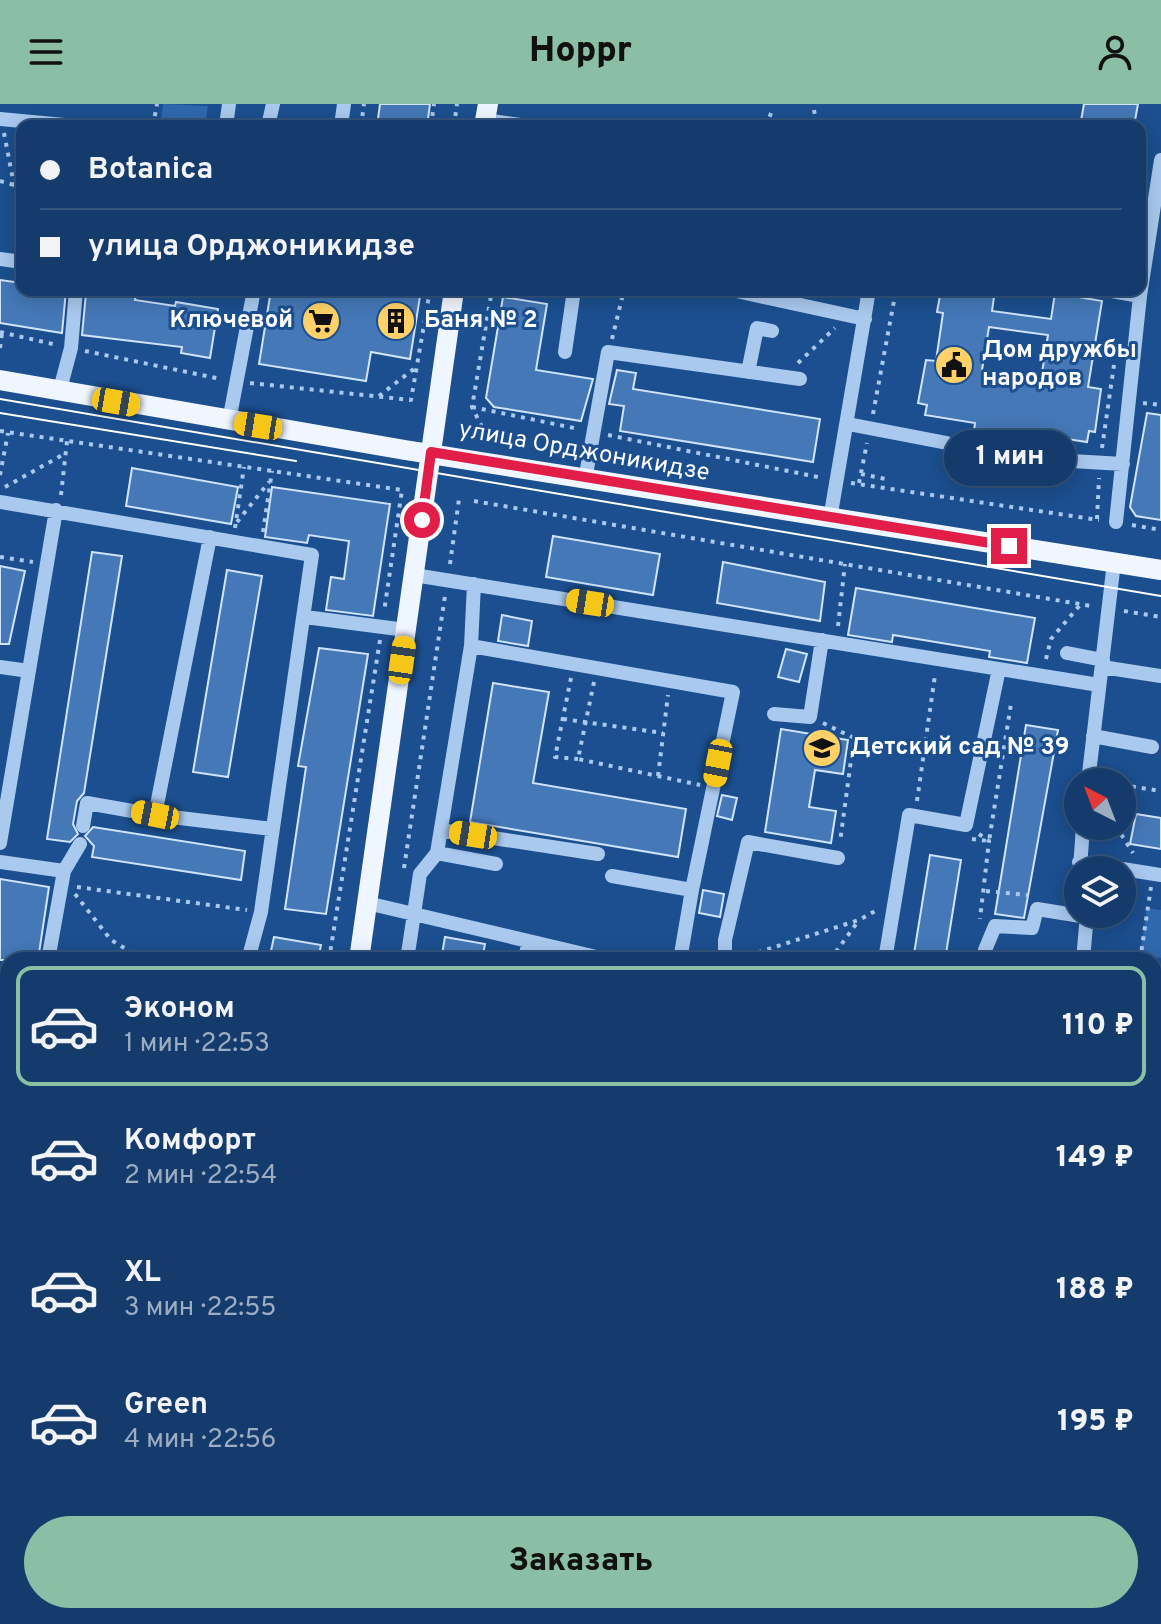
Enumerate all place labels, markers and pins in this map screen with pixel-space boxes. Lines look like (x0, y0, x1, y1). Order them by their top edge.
supermarket icon: Ключевой (300, 300, 342, 342)
building icon: Баня № 2 (375, 300, 417, 342)
place label: Ключевой (170, 306, 293, 336)
place label: Баня № 2 (424, 306, 538, 336)
place label: Дом дружбы народов (982, 336, 1137, 394)
public building icon: Дом дружбы народов (933, 344, 975, 386)
school or university icon: Детский сад № 39 (801, 727, 843, 769)
place label: Детский сад № 39 (850, 733, 1070, 763)

